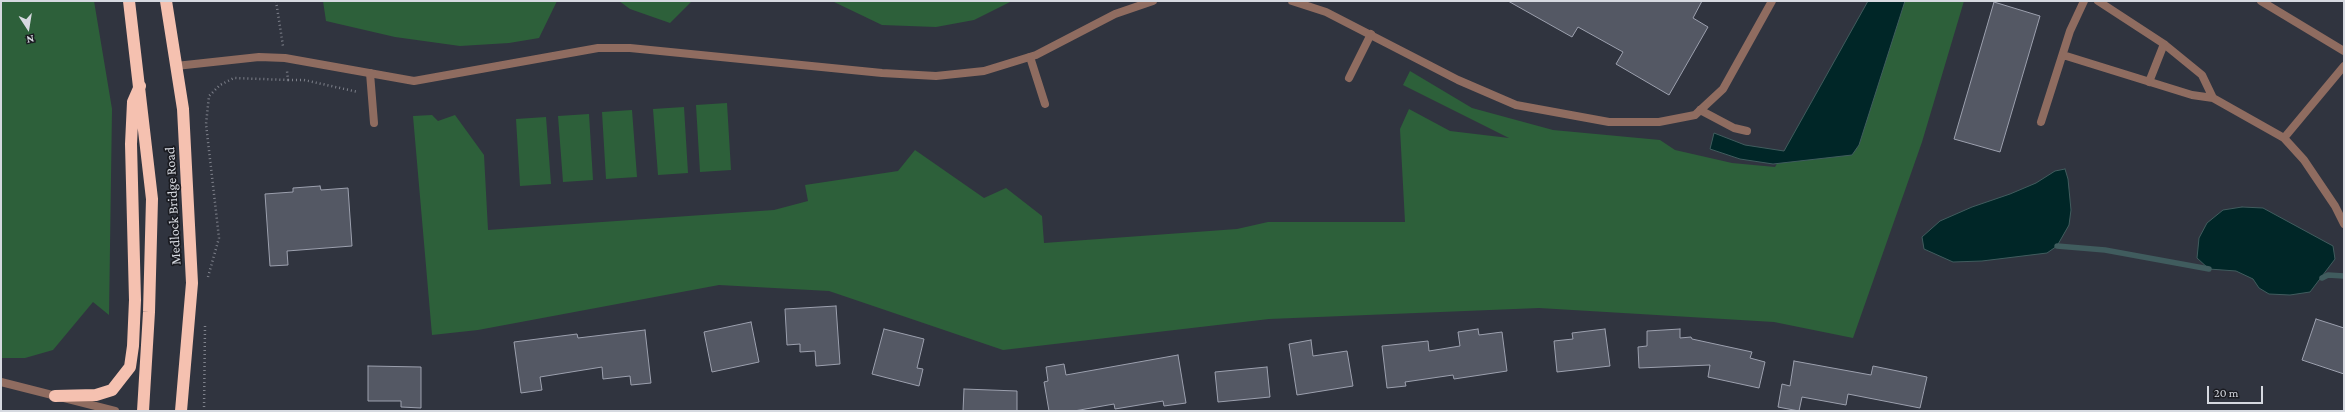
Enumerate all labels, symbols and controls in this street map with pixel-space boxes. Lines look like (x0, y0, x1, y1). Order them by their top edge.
north arrow (8, 8, 48, 48)
text: N (26, 33, 35, 46)
street label: Medlock Bridge Road (162, 146, 184, 266)
scale bar (2209, 378, 2265, 404)
text: 20 m (2214, 386, 2238, 400)

